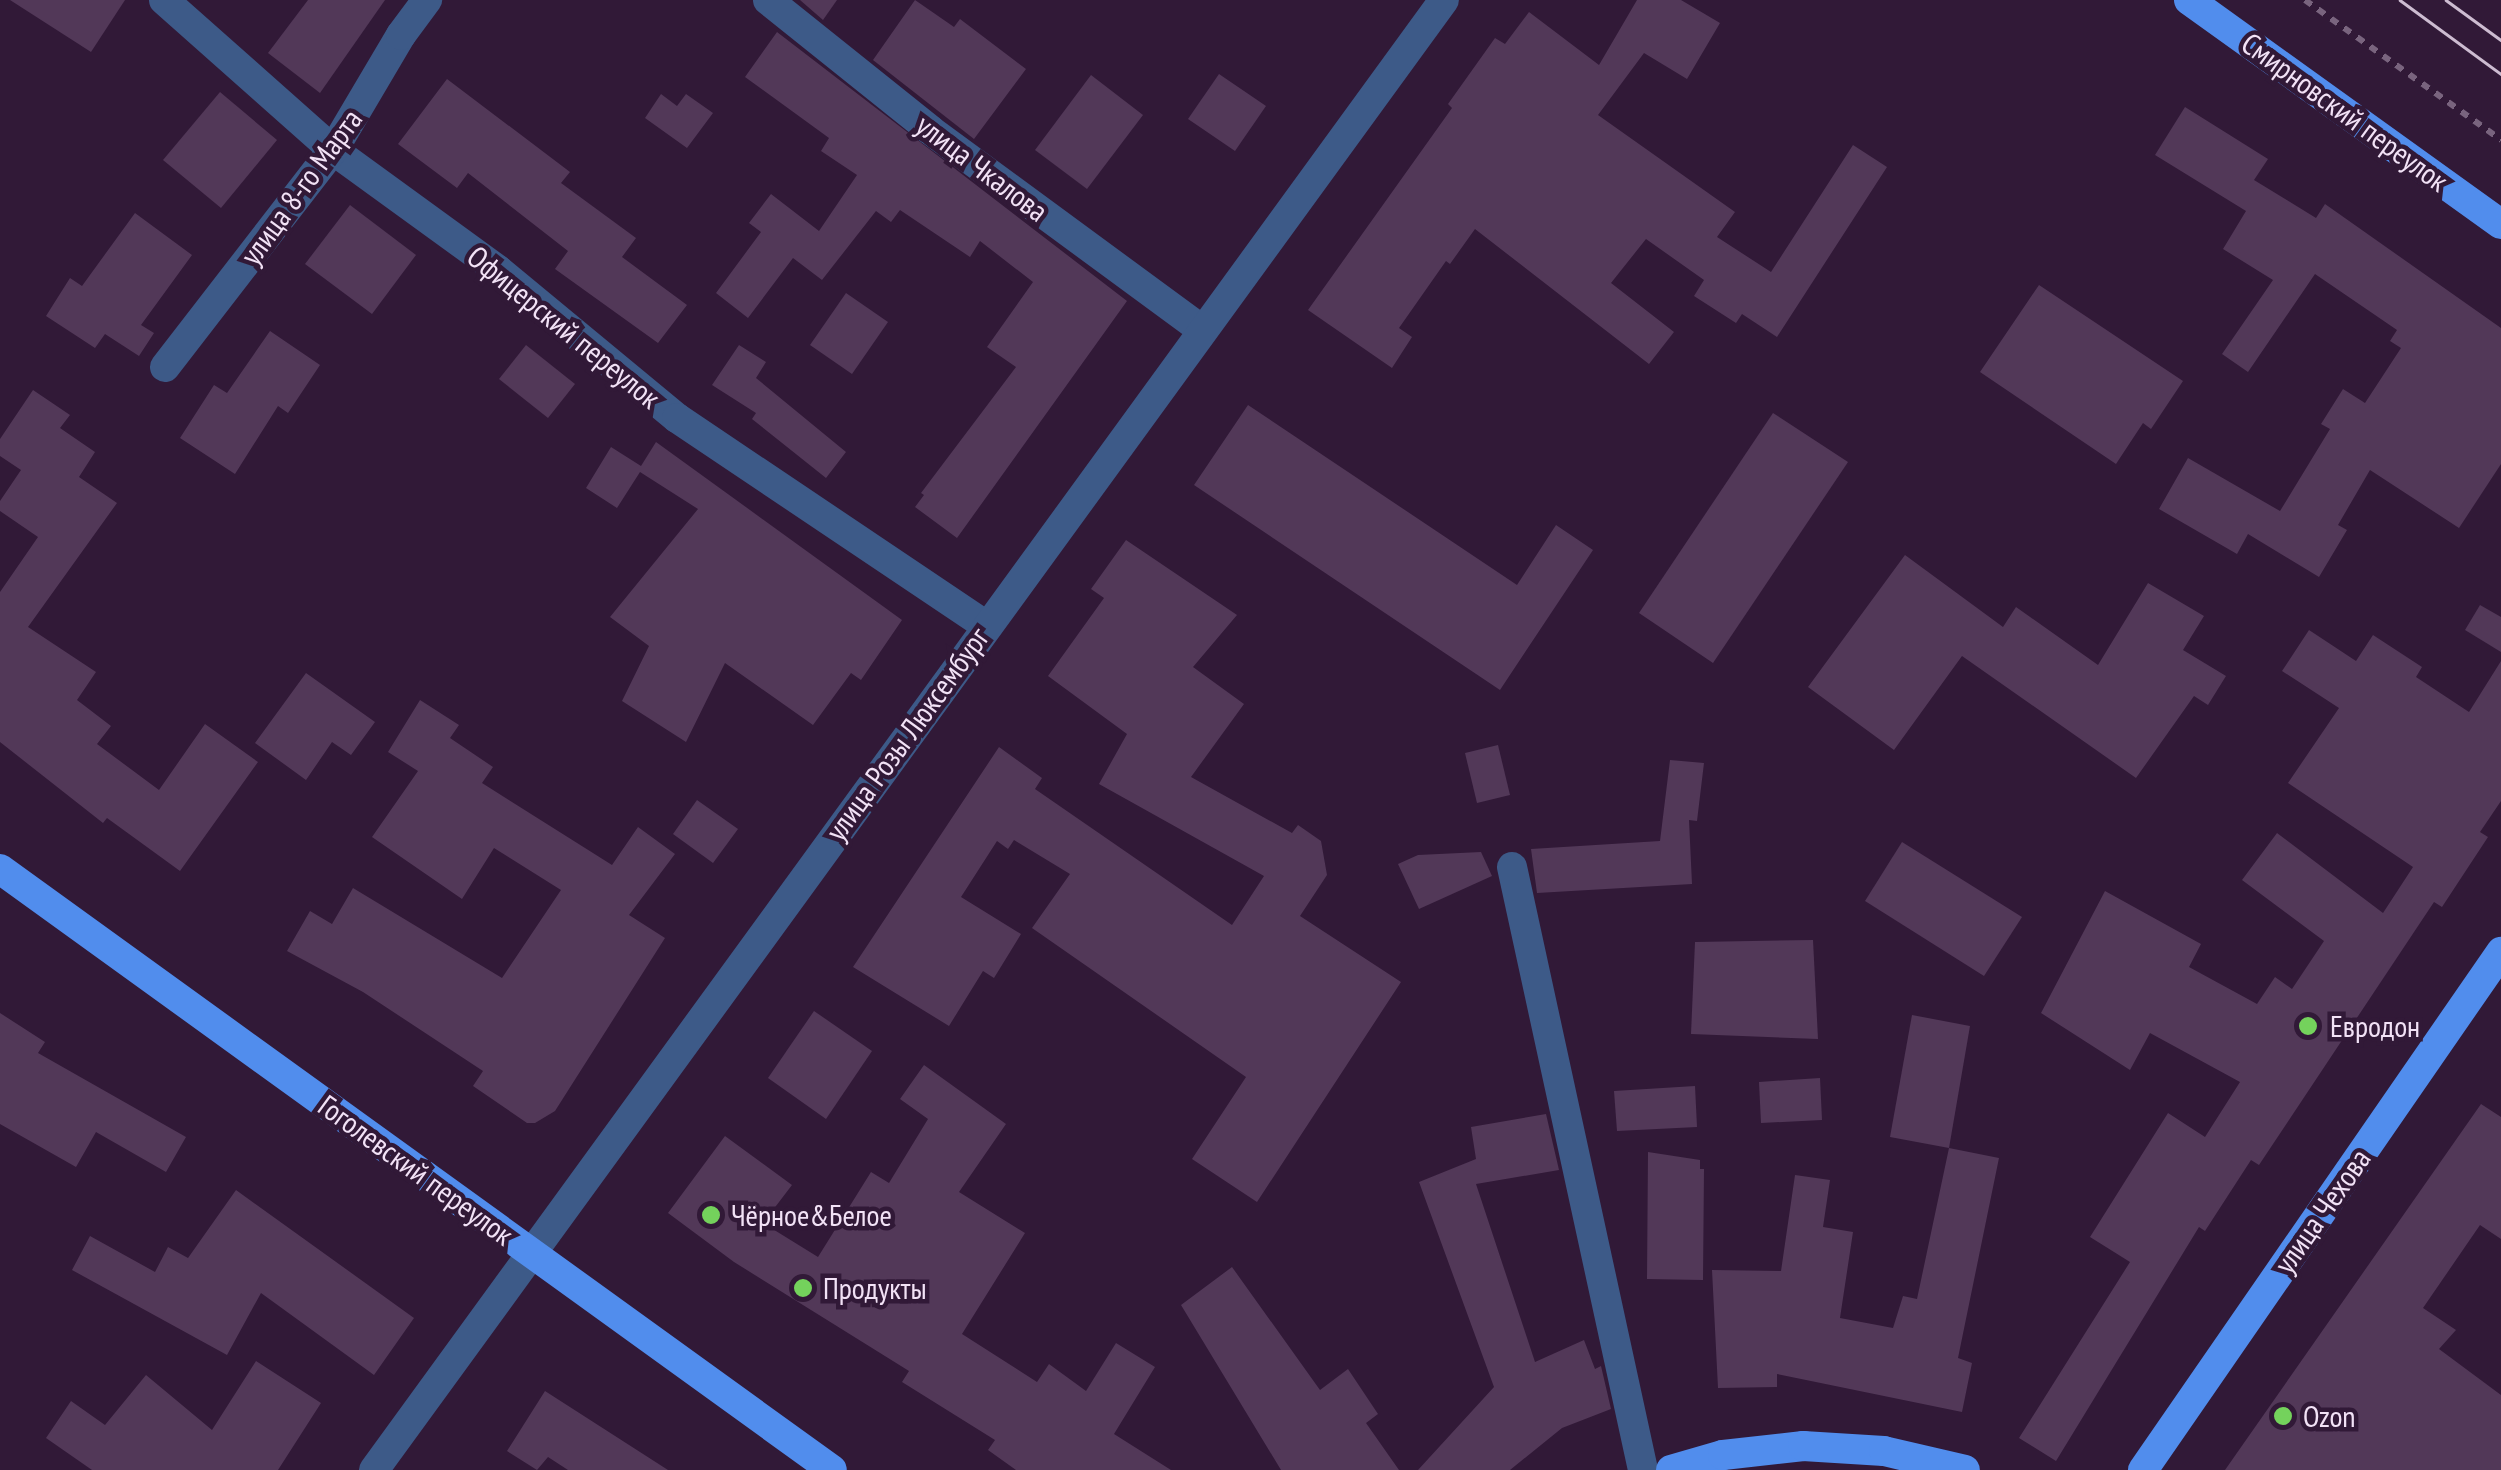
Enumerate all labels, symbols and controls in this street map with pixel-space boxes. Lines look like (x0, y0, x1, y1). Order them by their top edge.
street label: Смирновский переулок (2235, 25, 2455, 199)
street label: улица 8-го Марта (233, 102, 369, 272)
street label: улица Чкалова (909, 107, 1055, 229)
street label: Офицерский переулок (460, 238, 668, 416)
street label: улица Розы Люксембург (818, 620, 996, 848)
place label: Евродон (2330, 1008, 2420, 1044)
marker: Евродон (2295, 1013, 2321, 1039)
street label: Гоголевский переулок (312, 1087, 520, 1253)
street label: улица Чехова (2266, 1142, 2378, 1280)
place label: Чёрное&Белое (731, 1197, 892, 1233)
marker: Чёрное&Белое (700, 1204, 722, 1226)
place label: Продукты (823, 1270, 927, 1306)
marker: Продукты (792, 1277, 814, 1299)
place label: Ozon (2303, 1398, 2356, 1434)
marker: Ozon (2272, 1405, 2294, 1427)

